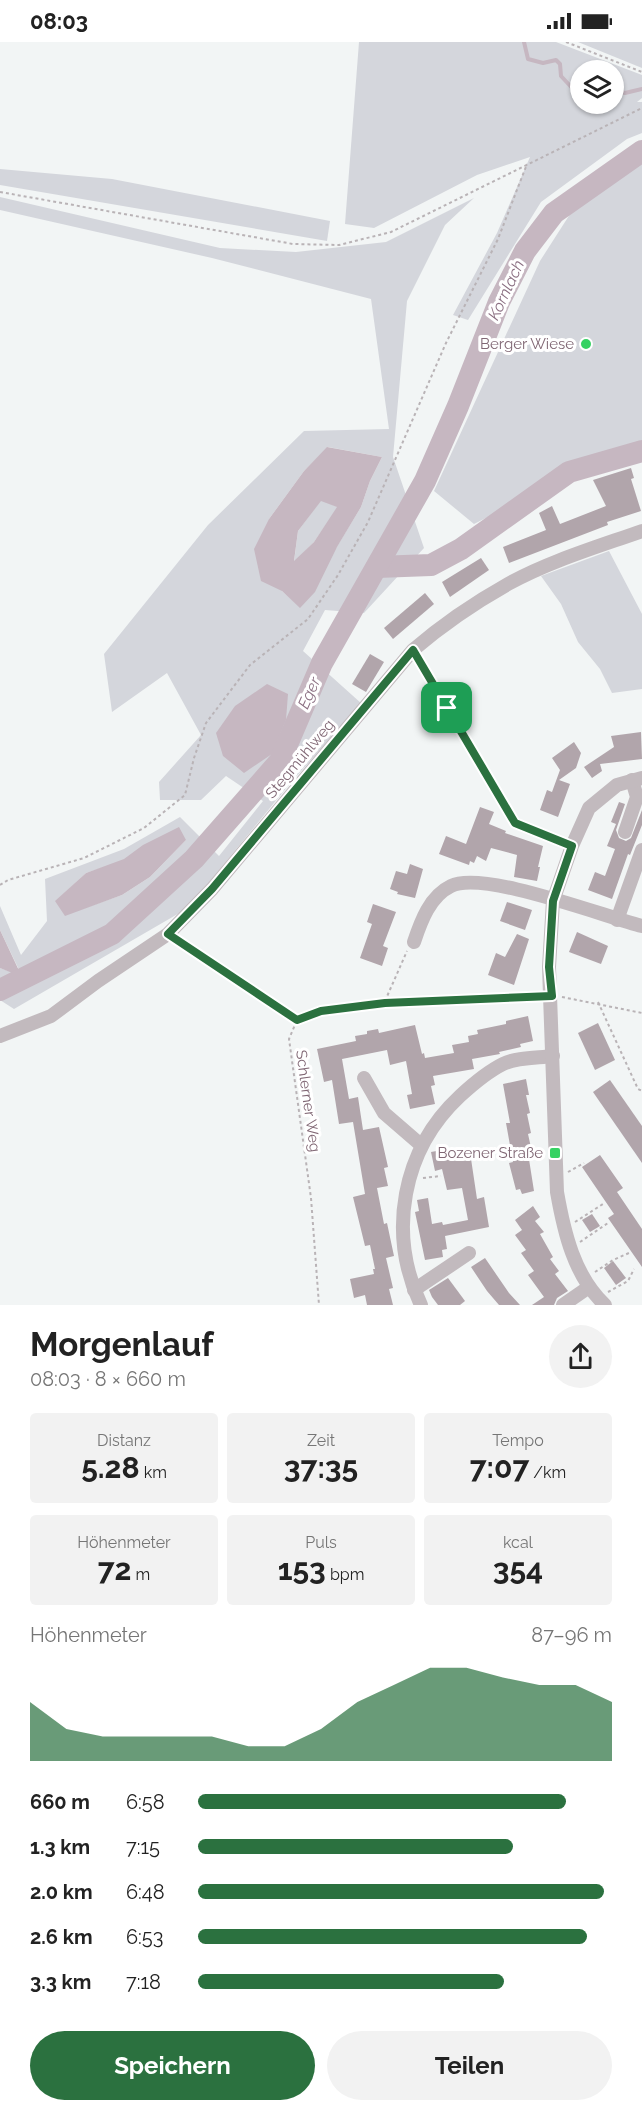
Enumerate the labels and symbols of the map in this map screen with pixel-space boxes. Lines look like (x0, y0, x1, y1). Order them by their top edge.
water label: Kornlach (484, 257, 528, 323)
place label: Berger Wiese (480, 335, 574, 353)
marker: Berger Wiese (579, 337, 593, 351)
water label: Eger (294, 674, 325, 712)
pin (421, 682, 472, 733)
street label: Stegmühlweg (262, 716, 338, 802)
street label: Schlerner Weg (292, 1049, 324, 1153)
place label: Bozener Straße (437, 1144, 543, 1162)
marker: Bozener Straße (548, 1146, 562, 1160)

